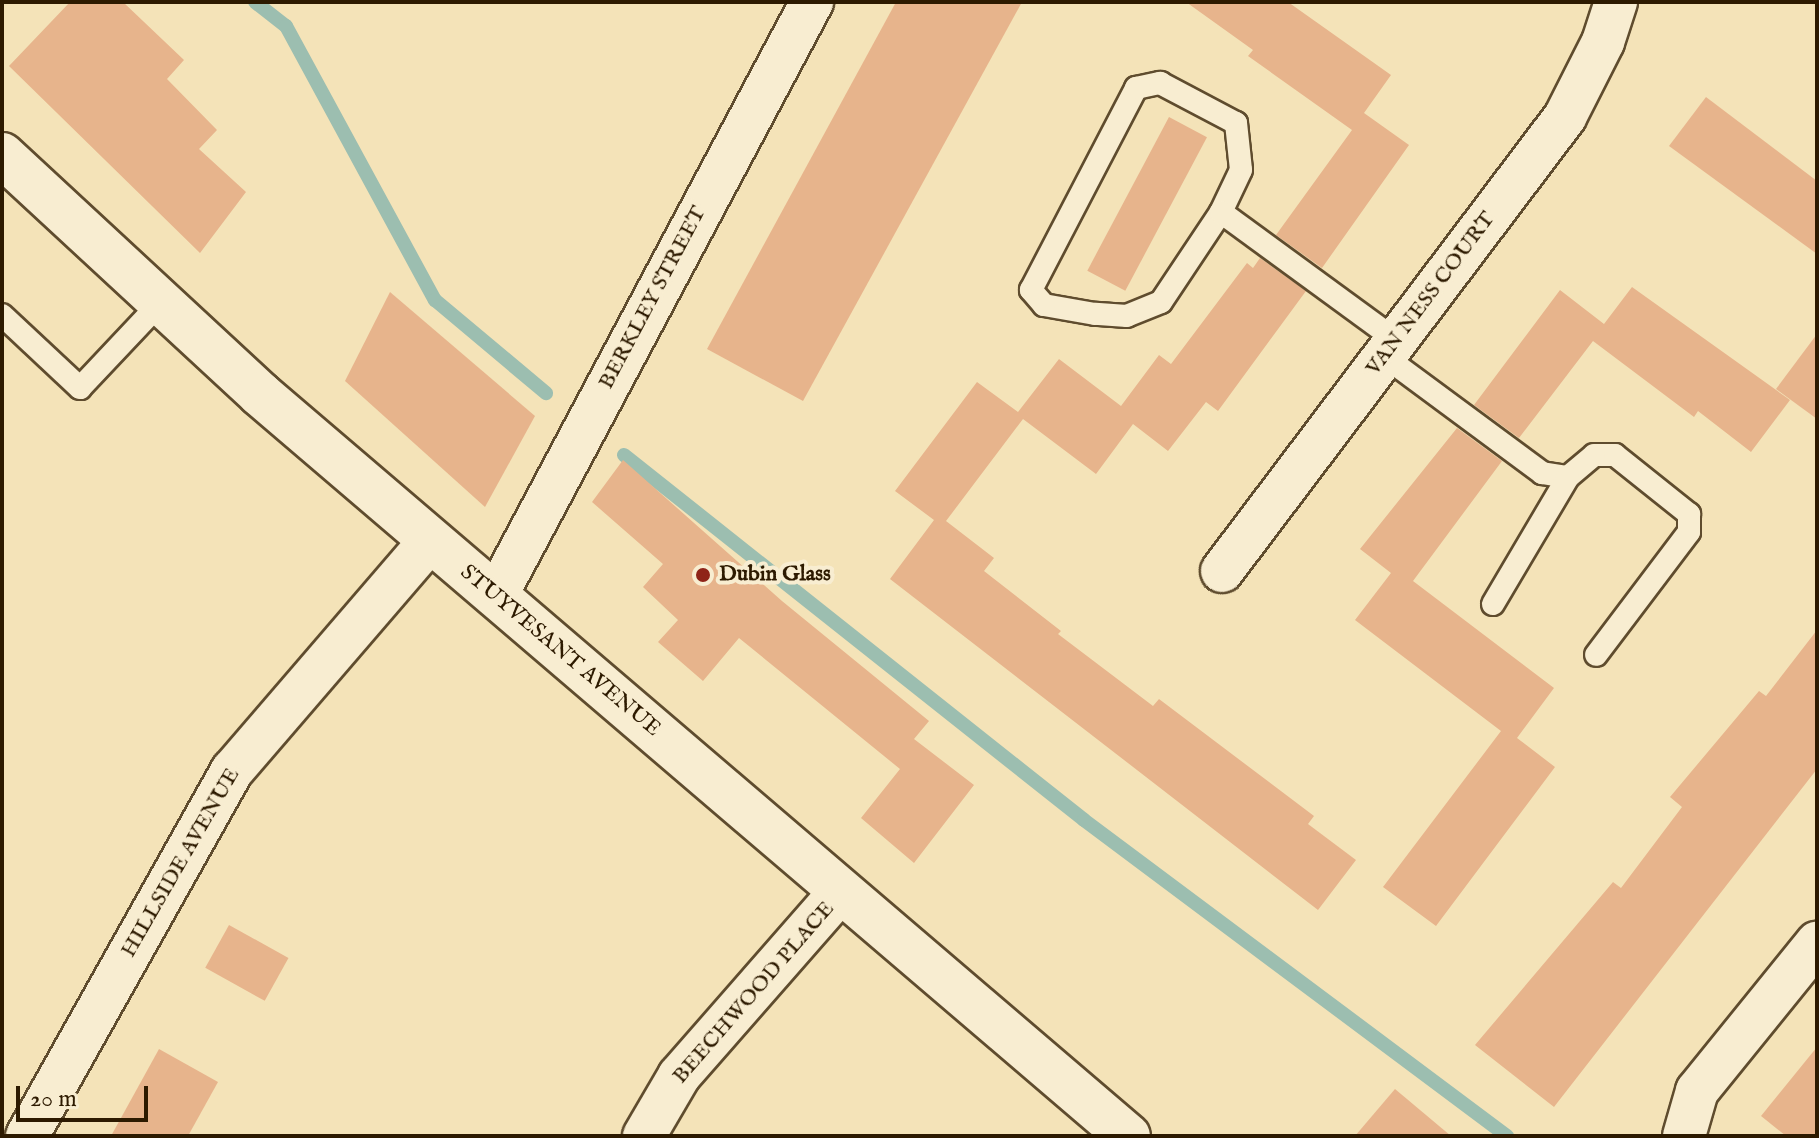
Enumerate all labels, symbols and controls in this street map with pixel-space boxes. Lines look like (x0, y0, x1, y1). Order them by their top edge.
street label: BERKLEY STREET (594, 202, 712, 394)
street label: VAN NESS COURT (1361, 207, 1501, 381)
street label: STUYVESANT AVENUE (454, 559, 666, 743)
place label: Dubin Glass (719, 562, 831, 588)
marker: Dubin Glass (694, 566, 712, 584)
street label: HILLSIDE AVENUE (116, 764, 246, 962)
street label: BEECHWOOD PLACE (668, 896, 840, 1090)
scale bar (20, 1070, 152, 1120)
text: 20 m (30, 1084, 77, 1115)

